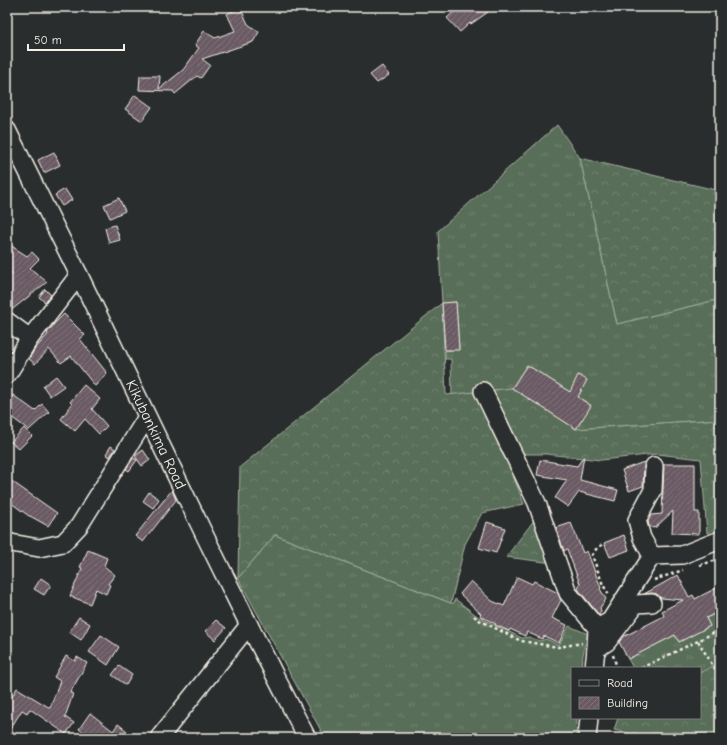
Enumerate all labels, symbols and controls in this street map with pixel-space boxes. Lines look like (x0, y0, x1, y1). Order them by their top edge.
scale bar (28, 26, 124, 52)
text: 50 m (34, 33, 62, 47)
street label: Kikubankima Road (122, 377, 190, 492)
legend (571, 667, 701, 719)
text: Road (607, 676, 633, 690)
text: Building (607, 696, 648, 710)

